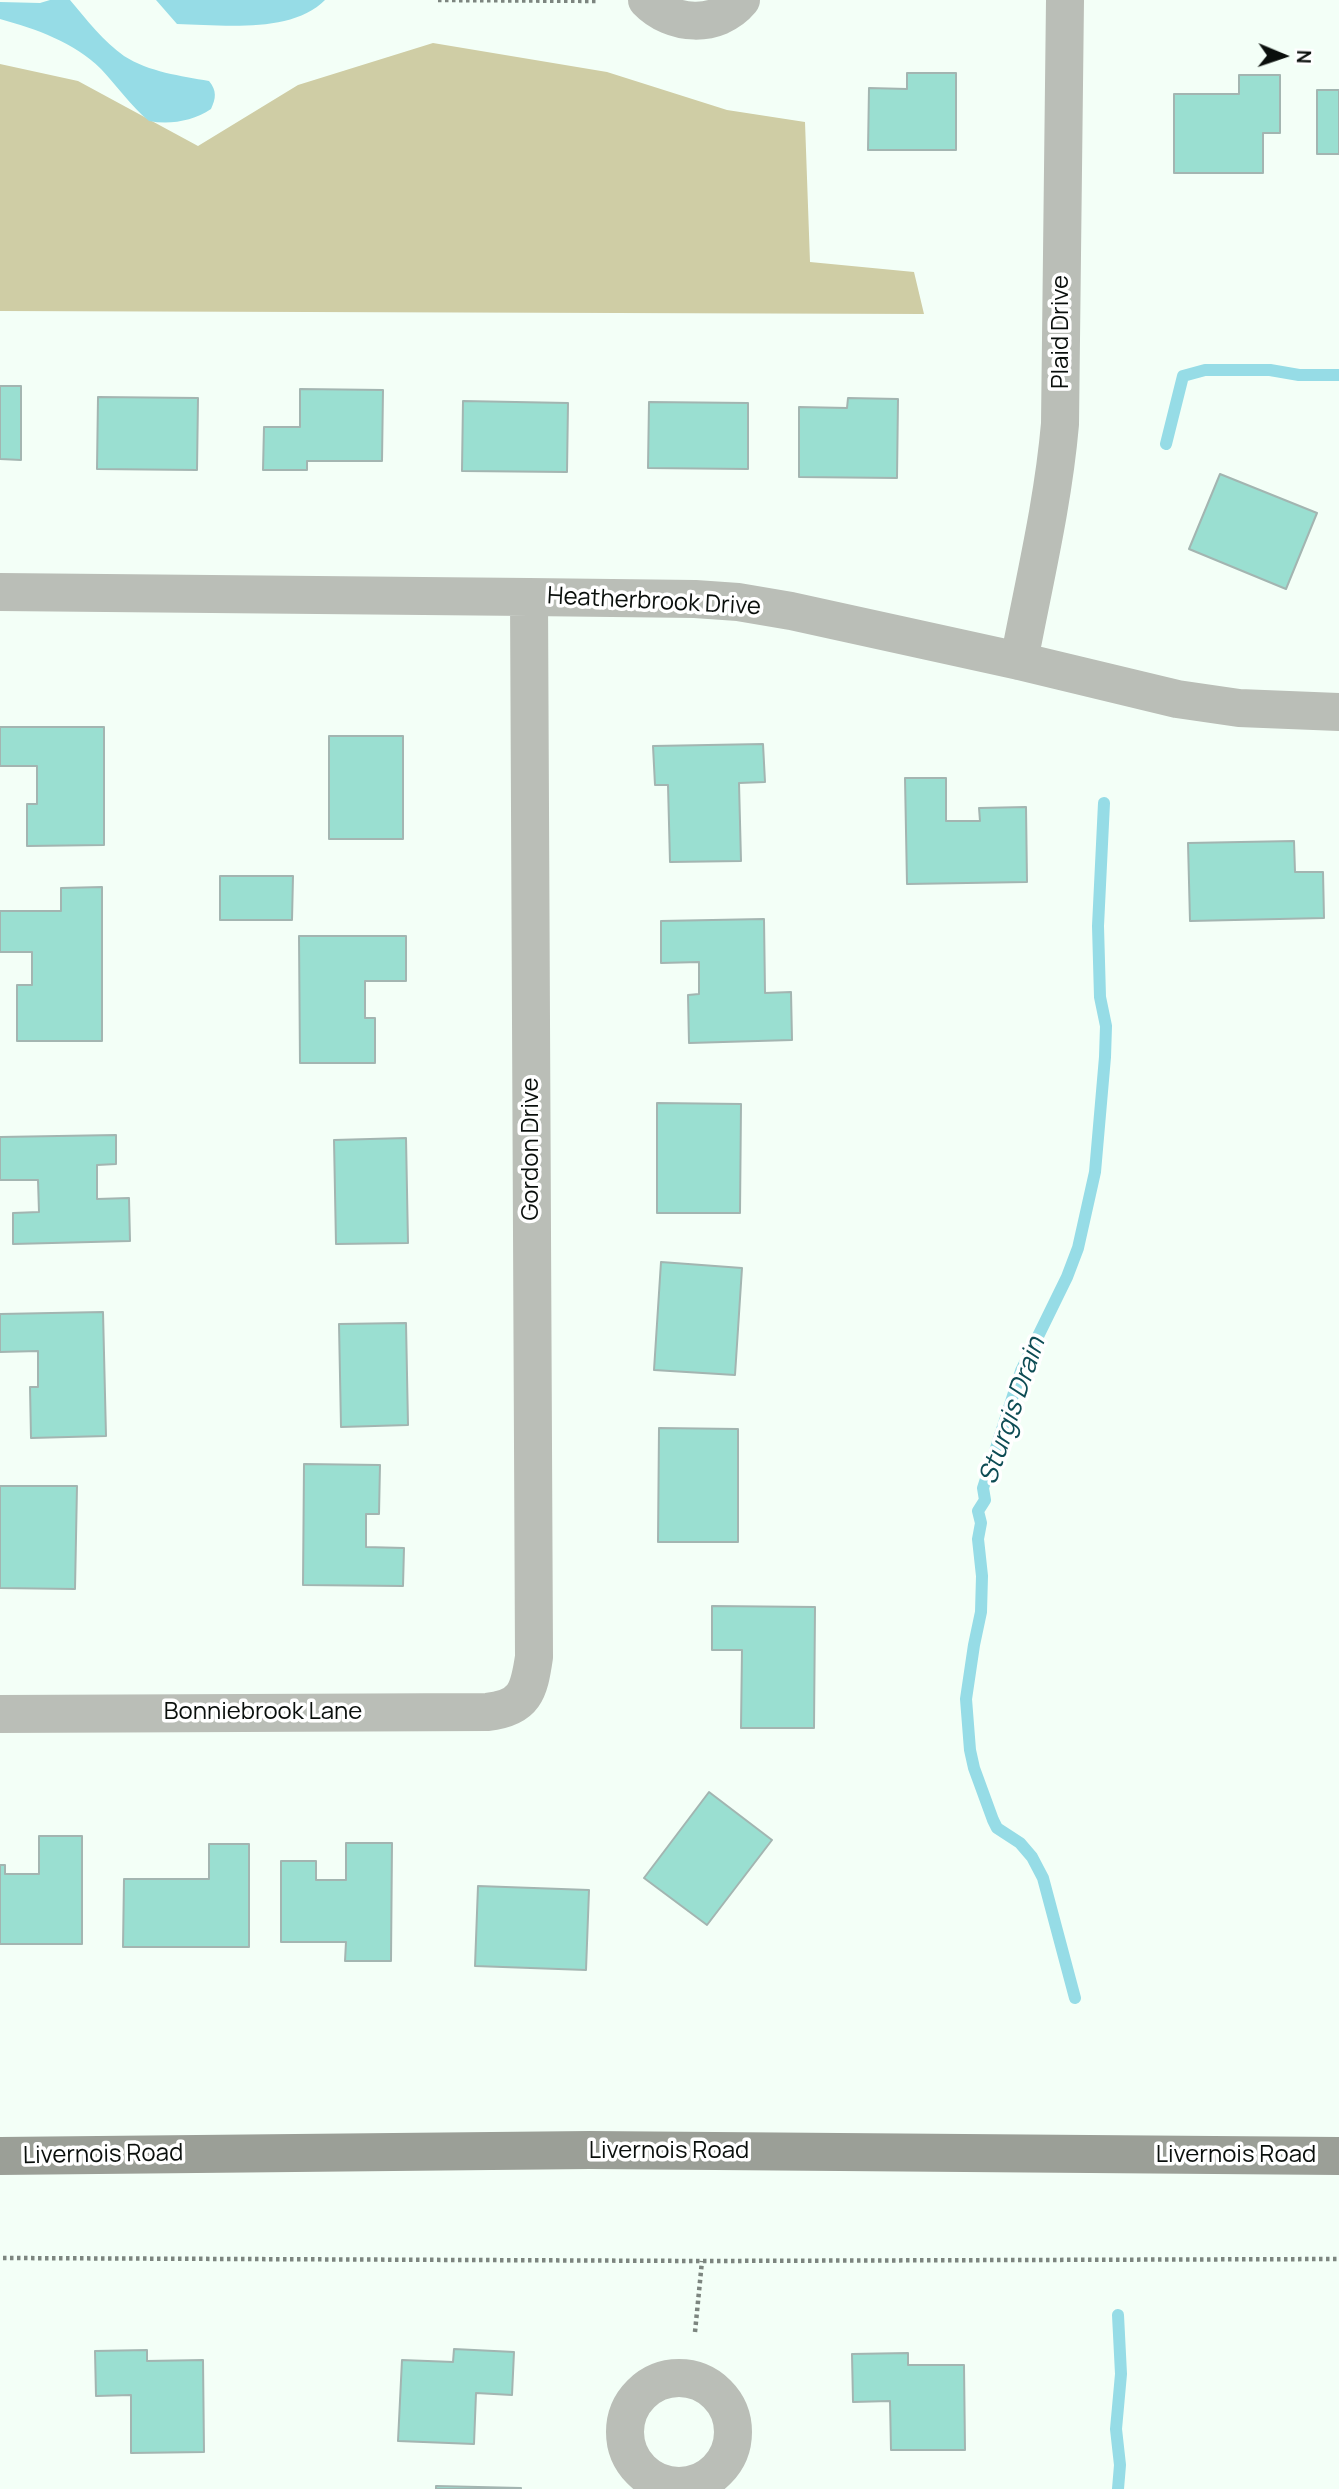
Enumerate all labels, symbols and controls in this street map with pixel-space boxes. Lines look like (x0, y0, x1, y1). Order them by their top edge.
north arrow (1248, 21, 1318, 91)
text: N (1291, 49, 1317, 64)
street label: Plaid Drive (1047, 275, 1075, 389)
street label: Heatherbrook Drive (546, 582, 762, 622)
street label: Gordon Drive (517, 1077, 545, 1221)
water label: Sturgis Drain (973, 1333, 1053, 1489)
street label: Bonniebrook Lane (164, 1698, 362, 1726)
street label: Livernois Road (589, 2137, 749, 2165)
street label: Livernois Road (23, 2139, 183, 2171)
street label: Livernois Road (1156, 2141, 1316, 2169)

